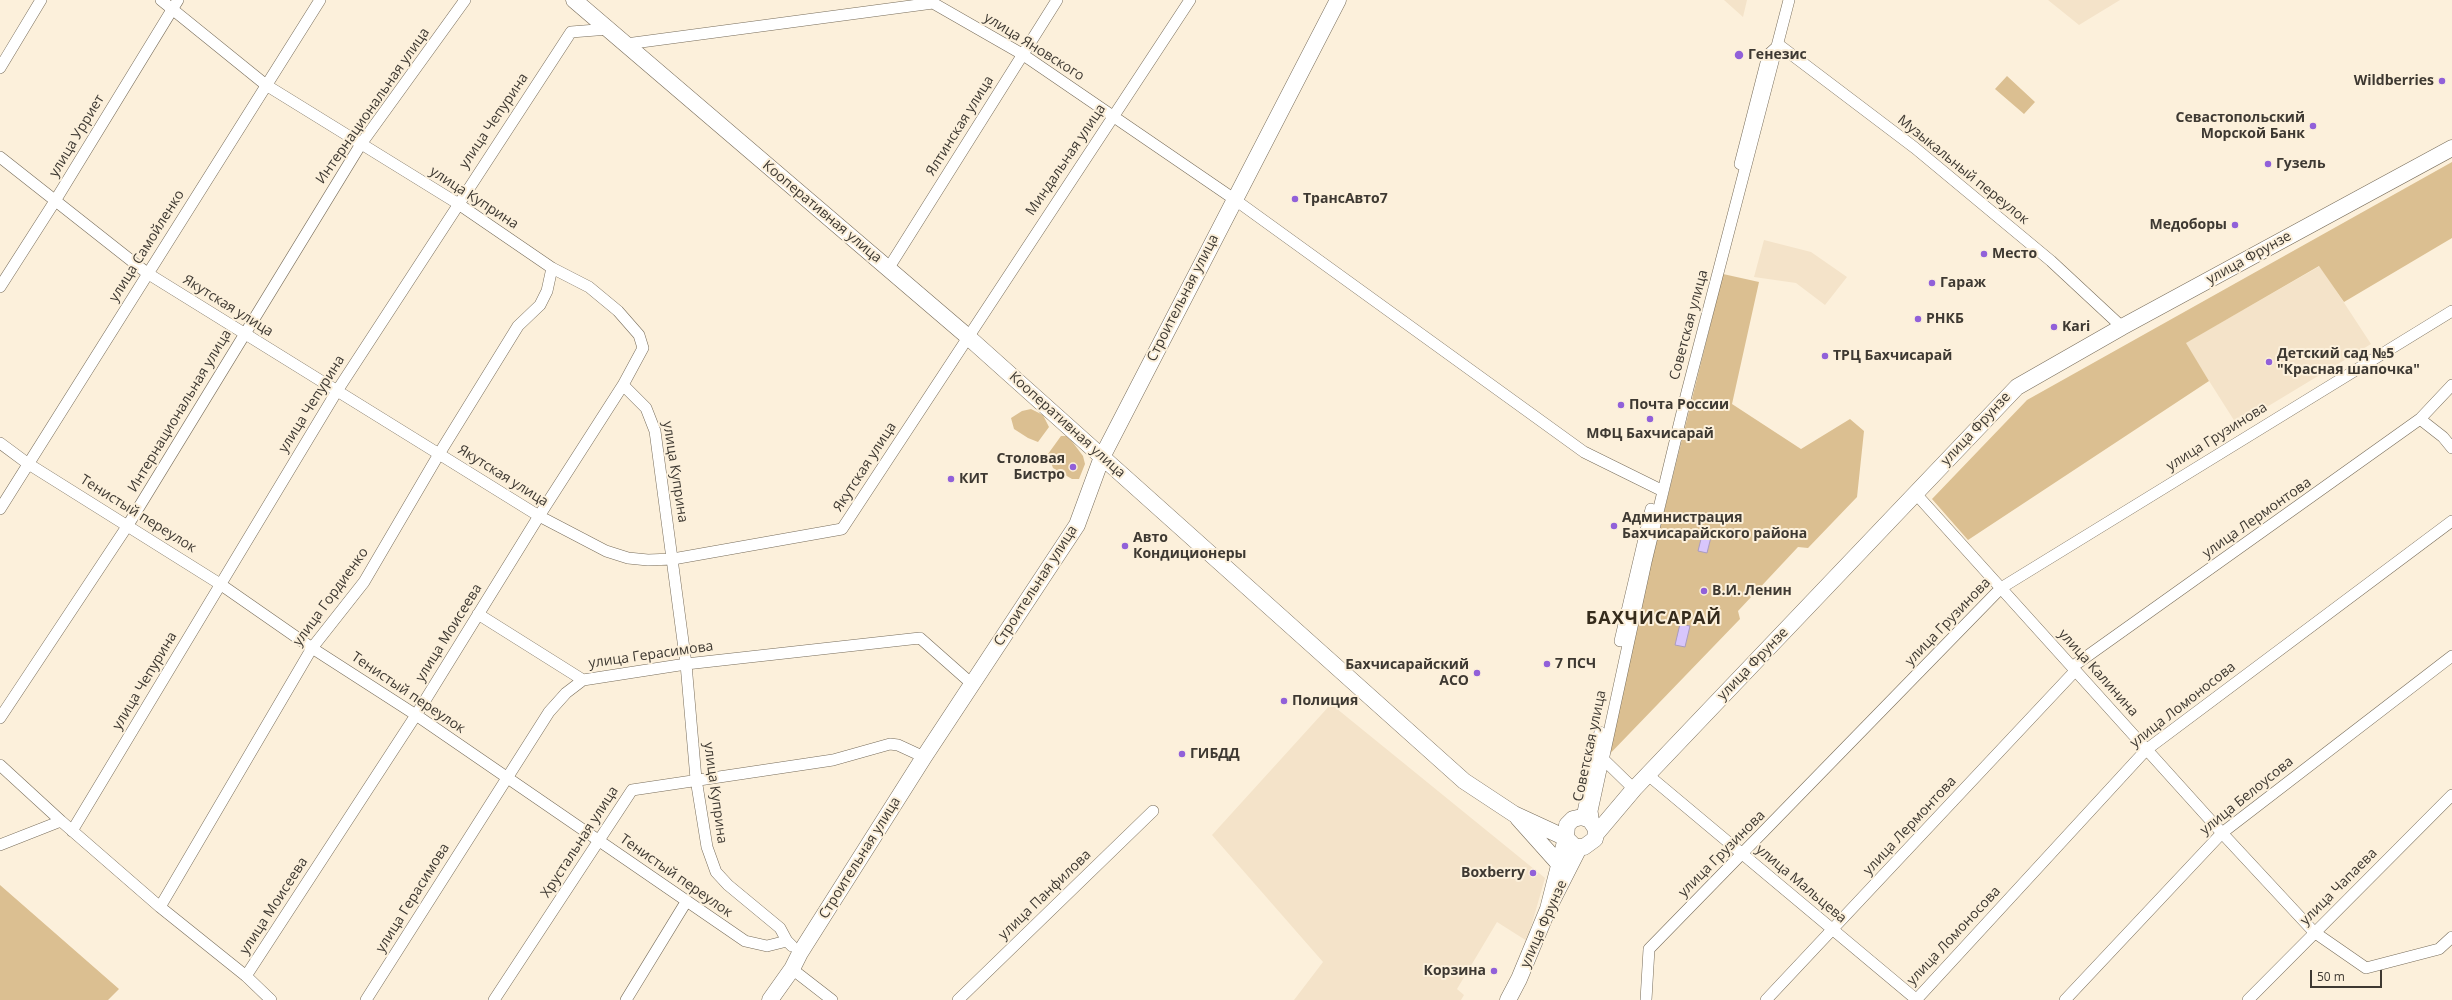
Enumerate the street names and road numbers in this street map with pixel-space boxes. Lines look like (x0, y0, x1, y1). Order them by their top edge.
street label: улица Яновского (981, 9, 1087, 85)
street label: Интернациональная улица (313, 25, 433, 187)
street label: улица Чепурина (456, 70, 532, 172)
street label: Ялтинская улица (922, 73, 998, 179)
street label: улица Урриет (46, 92, 108, 180)
street label: Миндальная улица (1022, 101, 1110, 219)
street label: Музыкальный переулок (1894, 112, 2032, 228)
street label: Кооперативная улица (759, 157, 885, 267)
street label: улица Куприна (426, 163, 522, 233)
street label: улица Самойленко (106, 187, 188, 305)
street label: улица Фрунзе (2204, 228, 2294, 288)
street label: Строительная улица (1144, 232, 1222, 364)
street label: Советская улица (1666, 268, 1712, 382)
street label: Якутская улица (180, 272, 276, 340)
street label: Интернациональная улица (125, 327, 235, 495)
street label: улица Чепурина (275, 352, 349, 456)
street label: Кооперативная улица (1006, 368, 1128, 482)
street label: улица Фрунзе (1938, 389, 2014, 469)
street label: улица Грузинова (2163, 399, 2271, 475)
street label: Якутская улица (830, 419, 900, 515)
street label: улица Куприна (659, 420, 691, 524)
street label: Якутская улица (455, 442, 551, 510)
street label: Тенистый переулок (77, 471, 199, 557)
street label: улица Лермонтова (2199, 474, 2315, 562)
street label: Строительная улица (991, 523, 1081, 649)
street label: улица Гордиенко (290, 544, 372, 650)
street label: улица Грузинова (1902, 575, 1994, 669)
street label: улица Моисеева (412, 581, 486, 685)
street label: улица Фрунзе (1714, 624, 1792, 704)
street label: улица Калинина (2054, 626, 2142, 720)
street label: улица Чепурина (109, 629, 181, 733)
street label: улица Герасимова (588, 638, 714, 672)
street label: Тенистый переулок (348, 649, 468, 737)
street label: улица Ломоносова (2127, 659, 2239, 751)
street label: Советская улица (1570, 689, 1610, 803)
street label: улица Куприна (700, 741, 730, 845)
street label: улица Белоусова (2197, 753, 2297, 839)
street label: улица Лермонтова (1860, 773, 1960, 879)
street label: Хрустальная улица (538, 783, 622, 901)
street label: Строительная улица (816, 794, 904, 922)
street label: улица Грузинова (1675, 807, 1769, 901)
street label: Тенистый переулок (616, 831, 736, 921)
street label: улица Герасимова (373, 840, 453, 956)
street label: улица Мальцева (1752, 841, 1850, 927)
street label: улица Чапаева (2297, 845, 2381, 929)
street label: улица Панфилова (995, 847, 1095, 943)
street label: улица Моисеева (236, 854, 312, 958)
street label: улица Фрунзе (1517, 877, 1571, 971)
street label: улица Ломоносова (1904, 883, 2004, 989)

